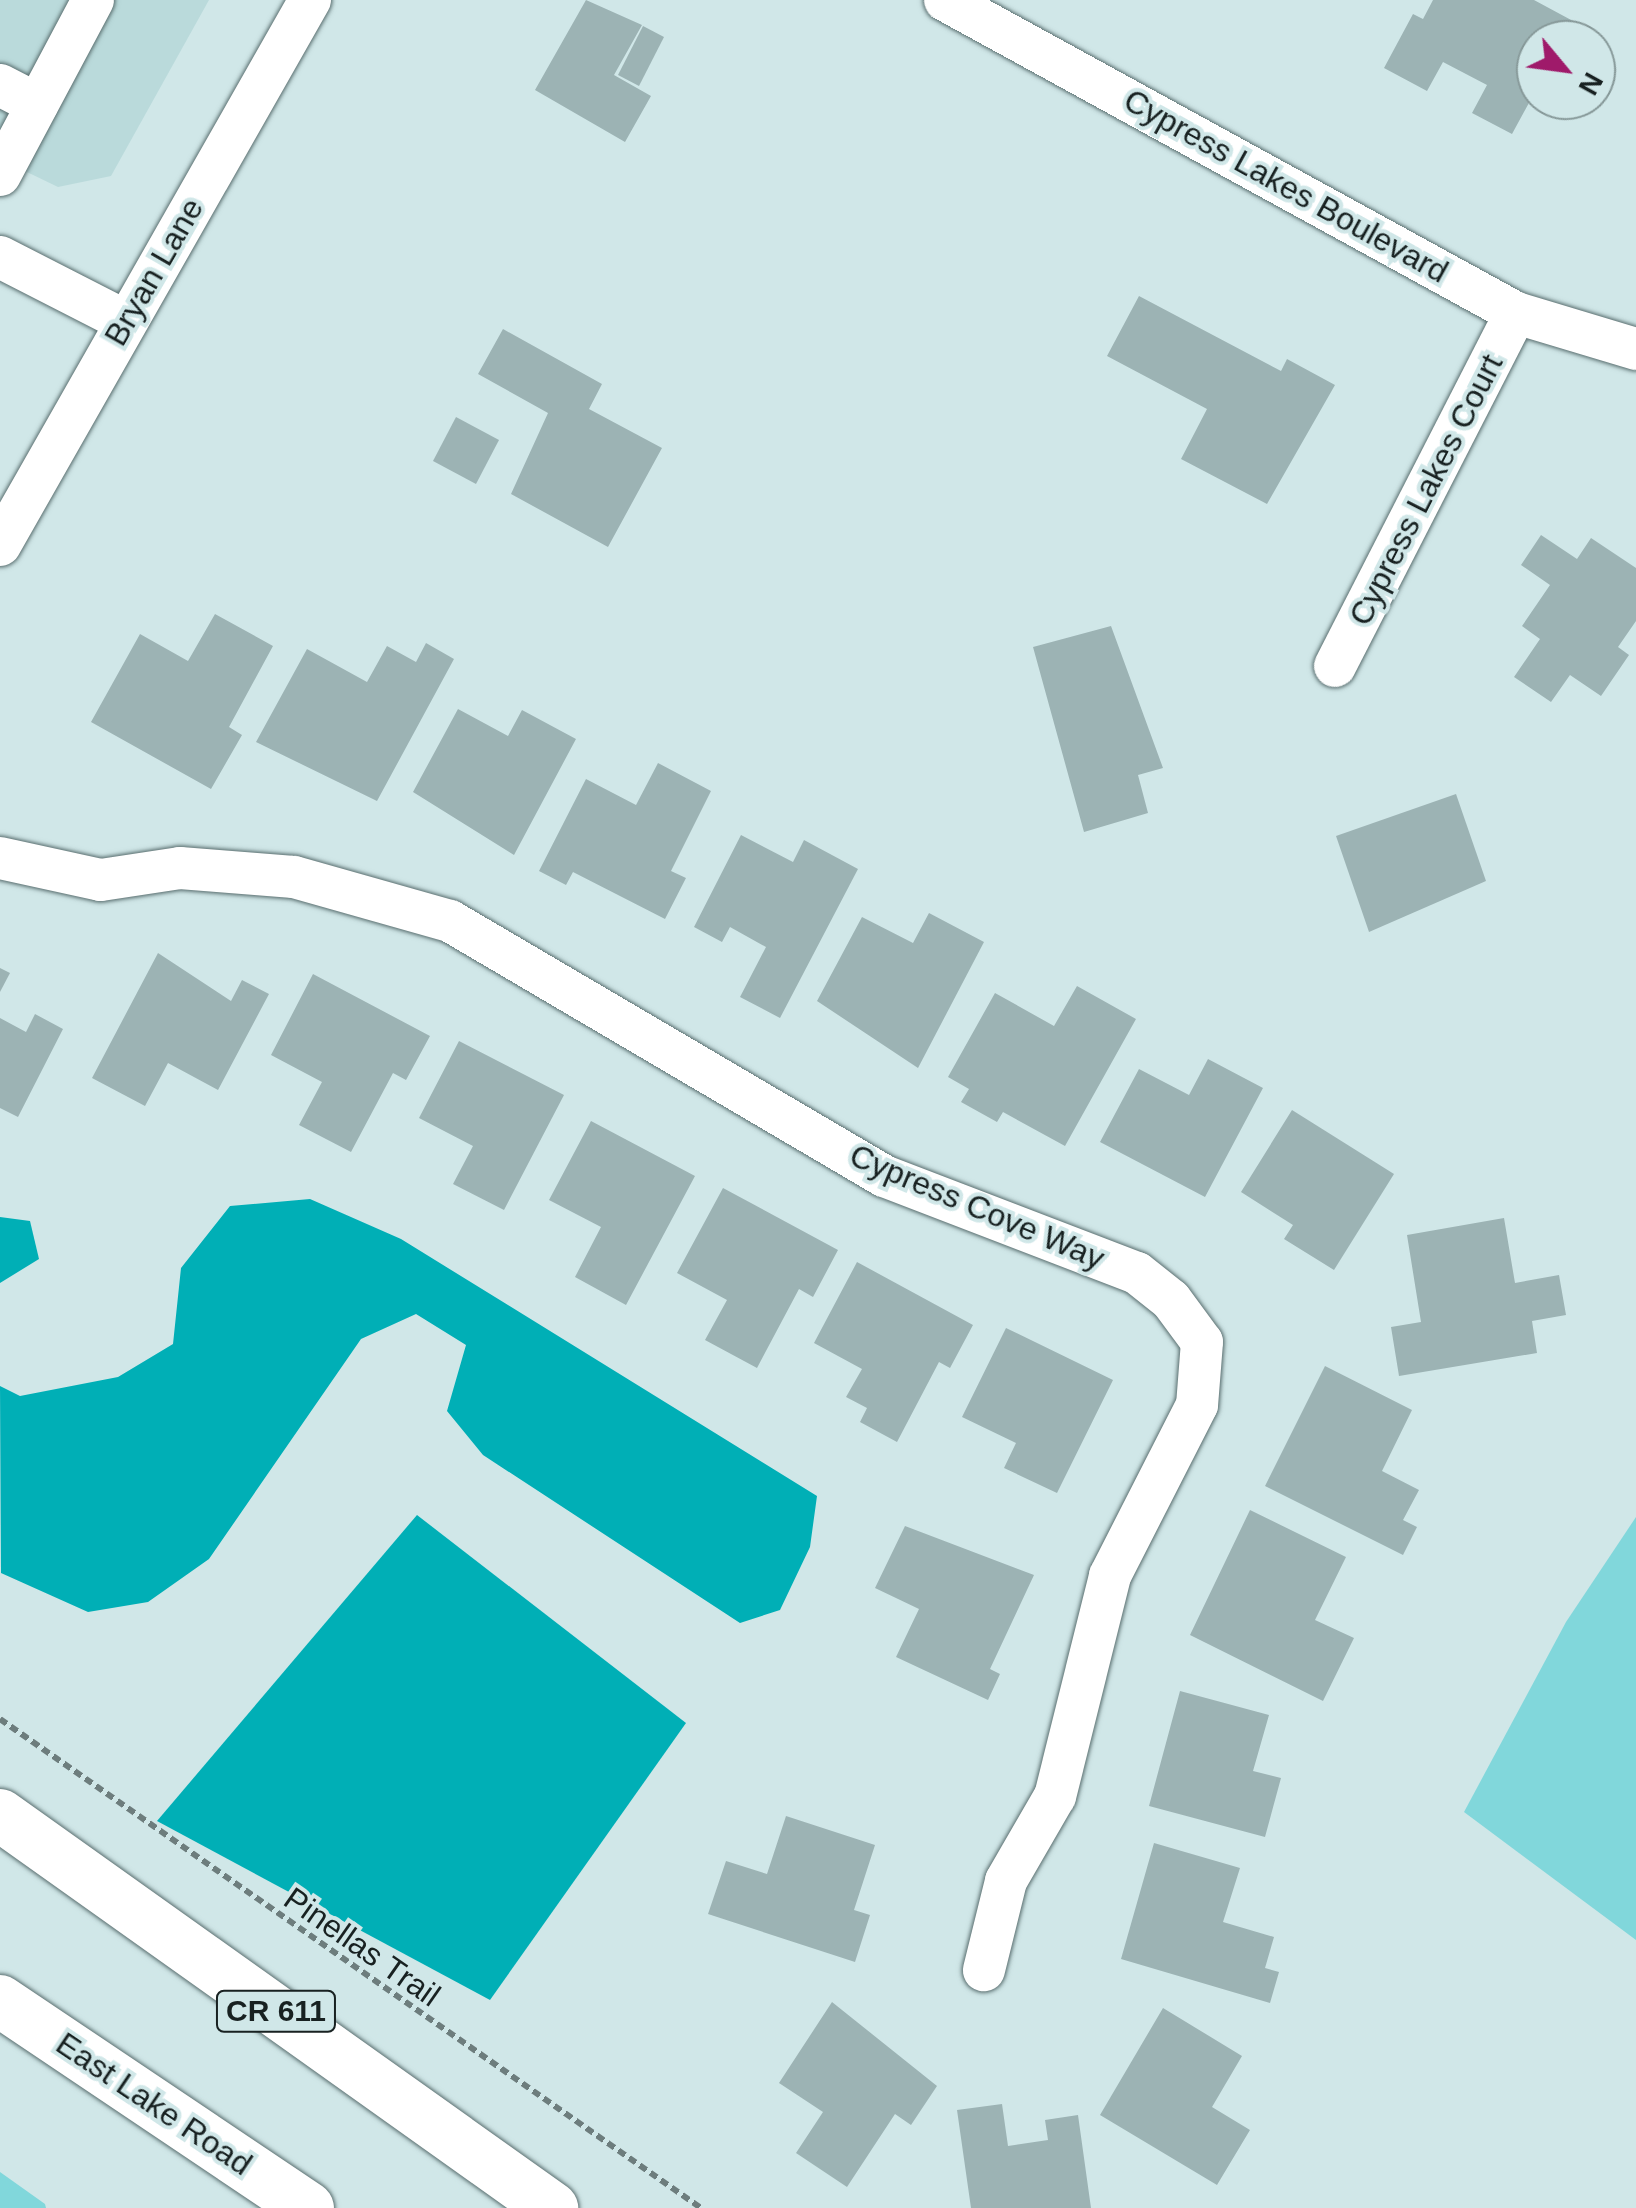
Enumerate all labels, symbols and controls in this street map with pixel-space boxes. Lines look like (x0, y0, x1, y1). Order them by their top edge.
north arrow (1516, 20, 1616, 120)
text: N (1572, 67, 1609, 100)
street label: Cypress Lakes Boulevard (1117, 81, 1455, 291)
street label: Bryan Lane (96, 192, 212, 352)
street label: Cypress Lakes Court (1341, 348, 1511, 632)
street label: Cypress Cove Way (844, 1136, 1110, 1278)
street label: Pinellas Trail (276, 1879, 448, 2015)
road number: CR 611 (214, 1986, 338, 2036)
street label: East Lake Road (49, 2024, 259, 2184)

